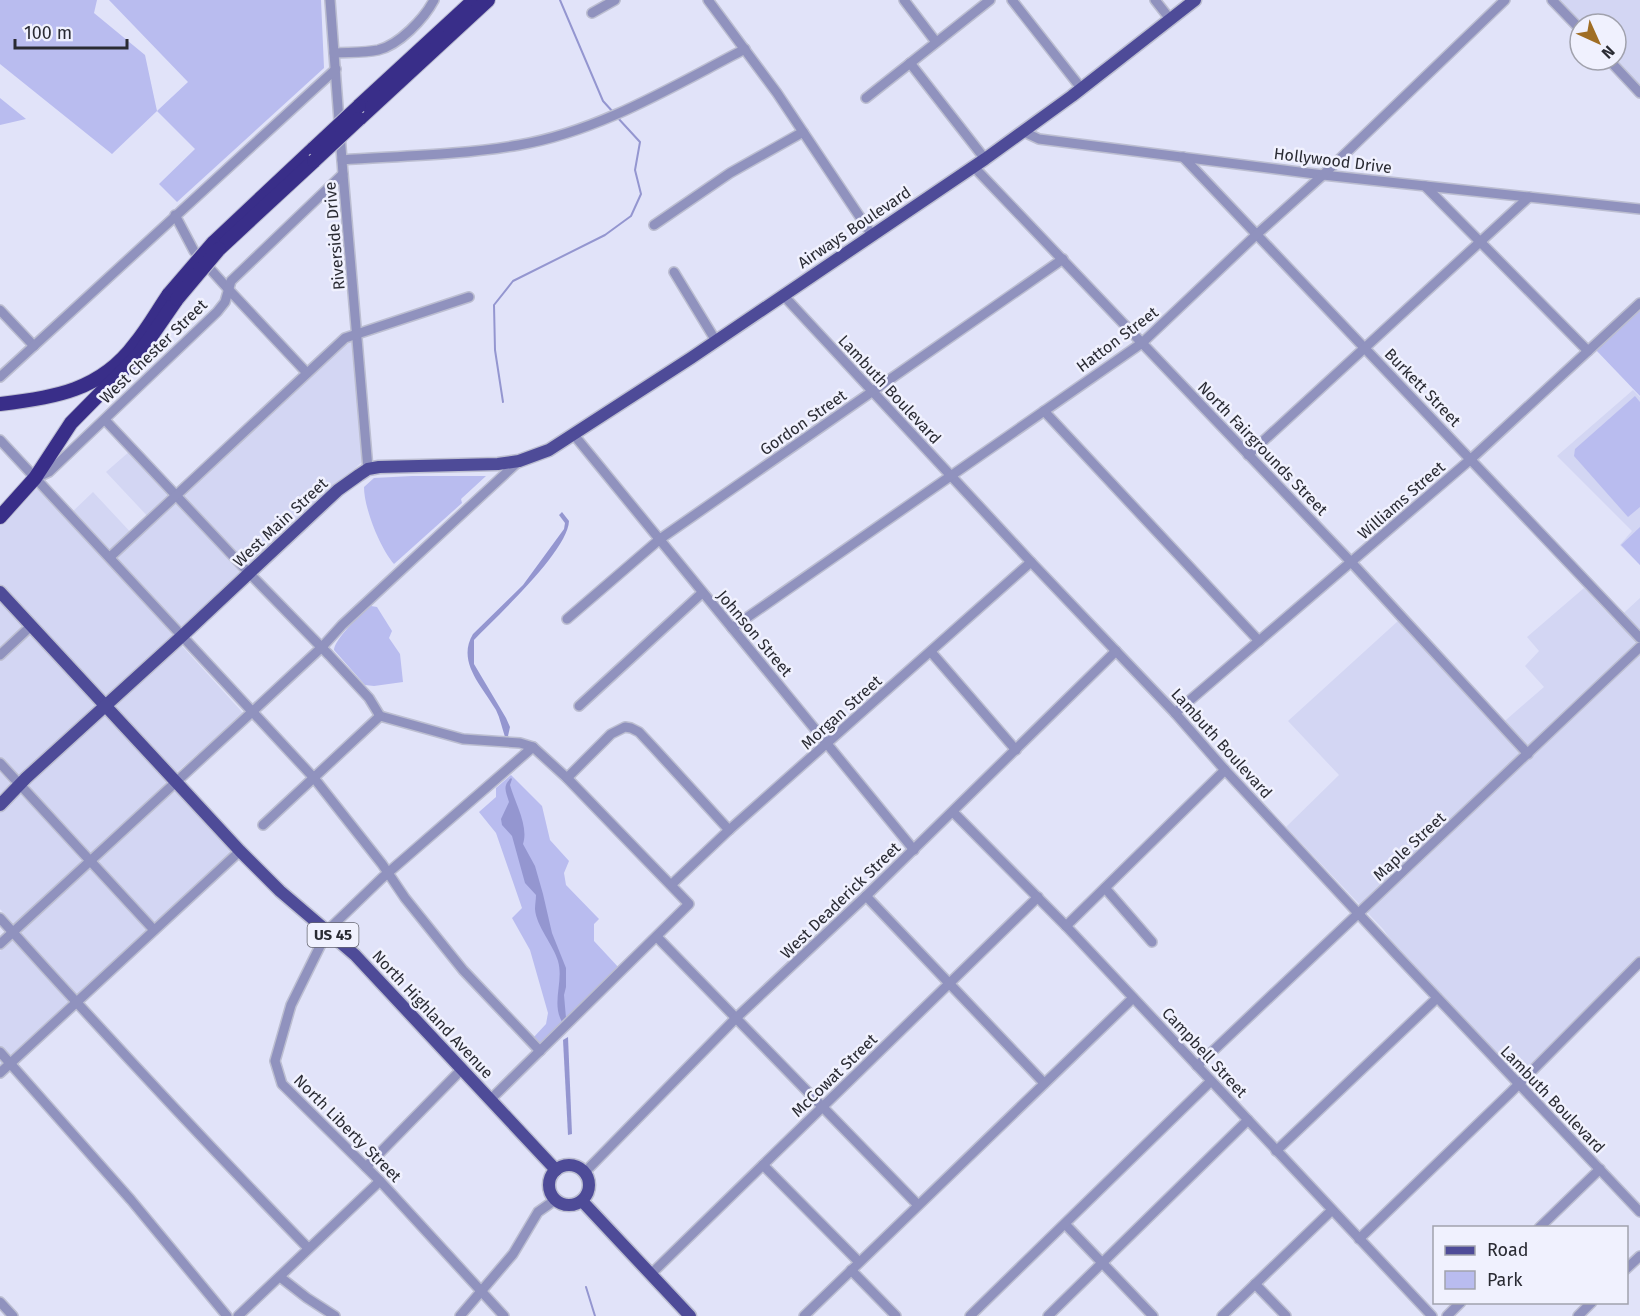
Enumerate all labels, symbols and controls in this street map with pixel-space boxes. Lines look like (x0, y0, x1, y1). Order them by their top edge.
scale bar (15, 12, 128, 50)
north arrow (1568, 12, 1628, 72)
text: 100 m (24, 22, 72, 44)
text: N (1598, 42, 1619, 63)
street label: Hollywood Drive (1273, 144, 1393, 177)
street label: Riverside Drive (320, 181, 349, 291)
street label: Airways Boulevard (794, 183, 914, 272)
street label: West Chester Street (96, 295, 211, 407)
street label: Hatton Street (1073, 302, 1162, 376)
street label: Lambuth Boulevard (834, 331, 945, 448)
street label: Burkett Street (1381, 344, 1465, 430)
street label: North Fairgrounds Street (1194, 378, 1332, 519)
street label: Gordon Street (756, 386, 850, 459)
street label: Williams Street (1354, 457, 1449, 543)
street label: West Main Street (229, 474, 332, 571)
street label: Johnson Street (713, 586, 796, 681)
street label: Morgan Street (797, 671, 886, 753)
street label: Lambuth Boulevard (1167, 684, 1276, 802)
street label: Maple Street (1369, 808, 1449, 885)
street label: West Deaderick Street (776, 838, 904, 963)
road number: US 45 (308, 923, 358, 947)
street label: North Highland Avenue (368, 946, 497, 1082)
street label: Campbell Street (1158, 1003, 1251, 1101)
street label: McCowat Street (788, 1030, 881, 1121)
street label: Lambuth Boulevard (1497, 1042, 1609, 1157)
street label: North Liberty Street (290, 1071, 405, 1186)
legend (1433, 1226, 1628, 1304)
text: Road (1487, 1239, 1529, 1261)
text: Park (1487, 1269, 1523, 1291)

